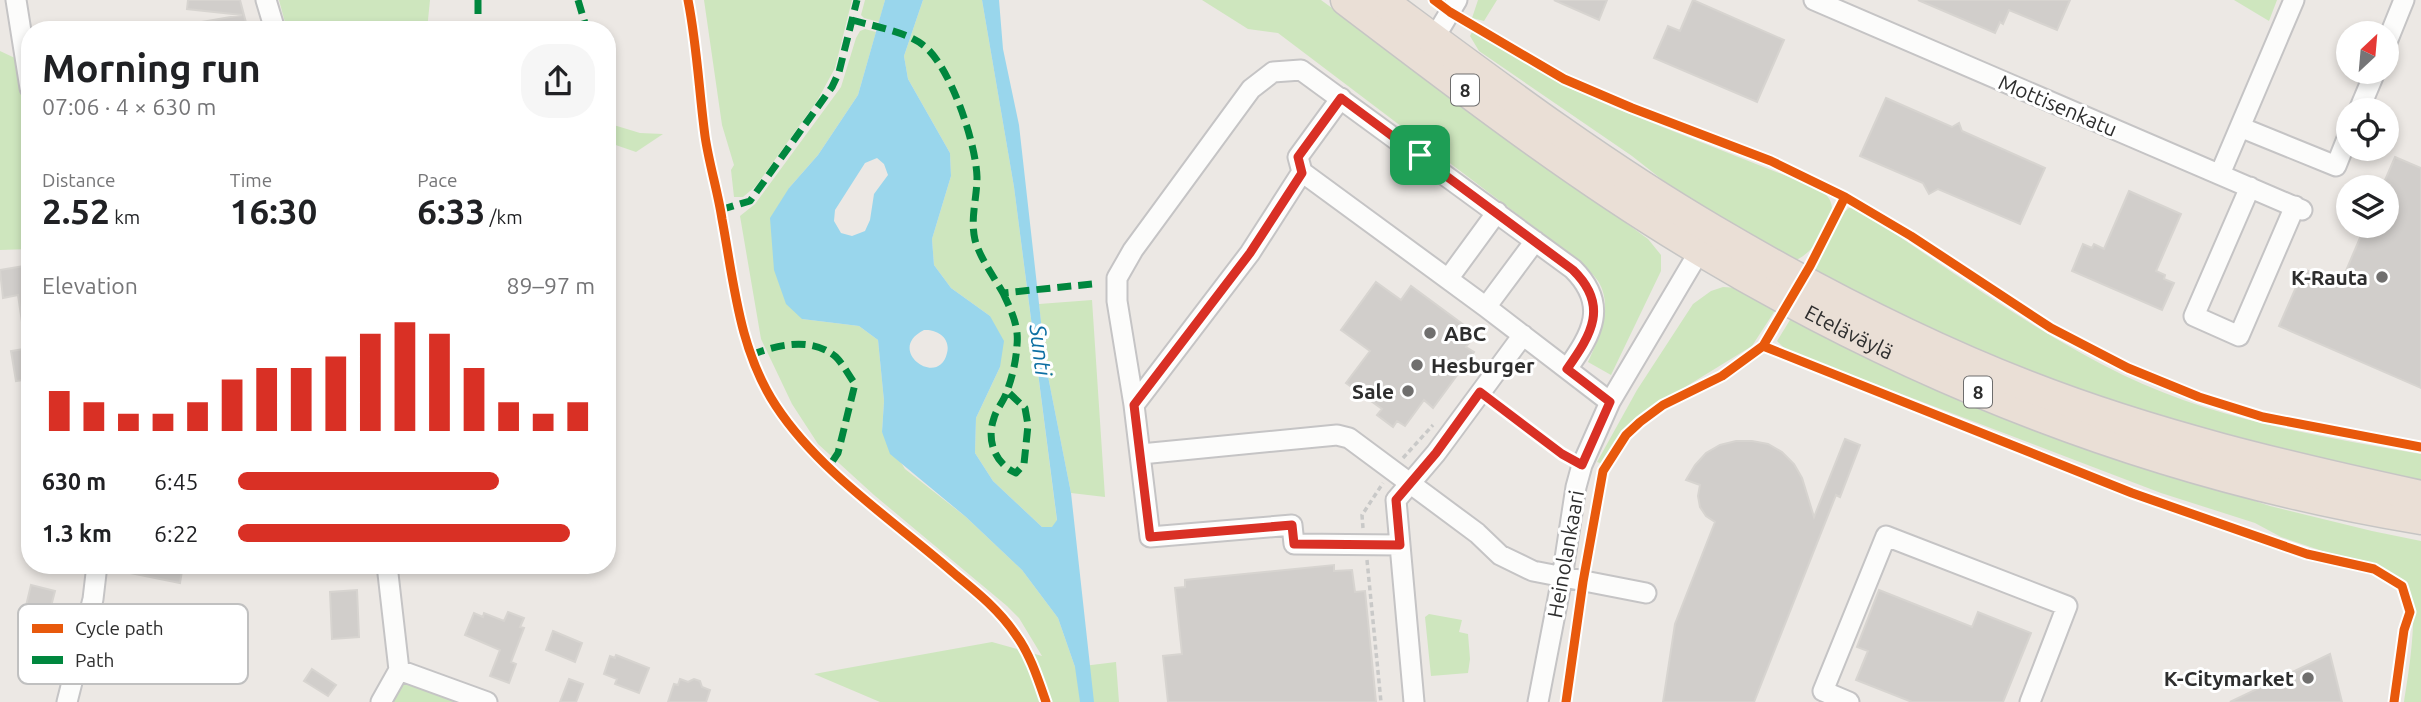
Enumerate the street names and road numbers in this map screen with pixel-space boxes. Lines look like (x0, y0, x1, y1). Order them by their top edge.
street label: Mottisenkatu (1995, 69, 2121, 141)
road number: 8 (1451, 74, 1479, 106)
street label: Eteläväylä (1801, 300, 1897, 364)
road number: 8 (1964, 376, 1992, 408)
street label: Heinolankaari (1542, 488, 1588, 620)

